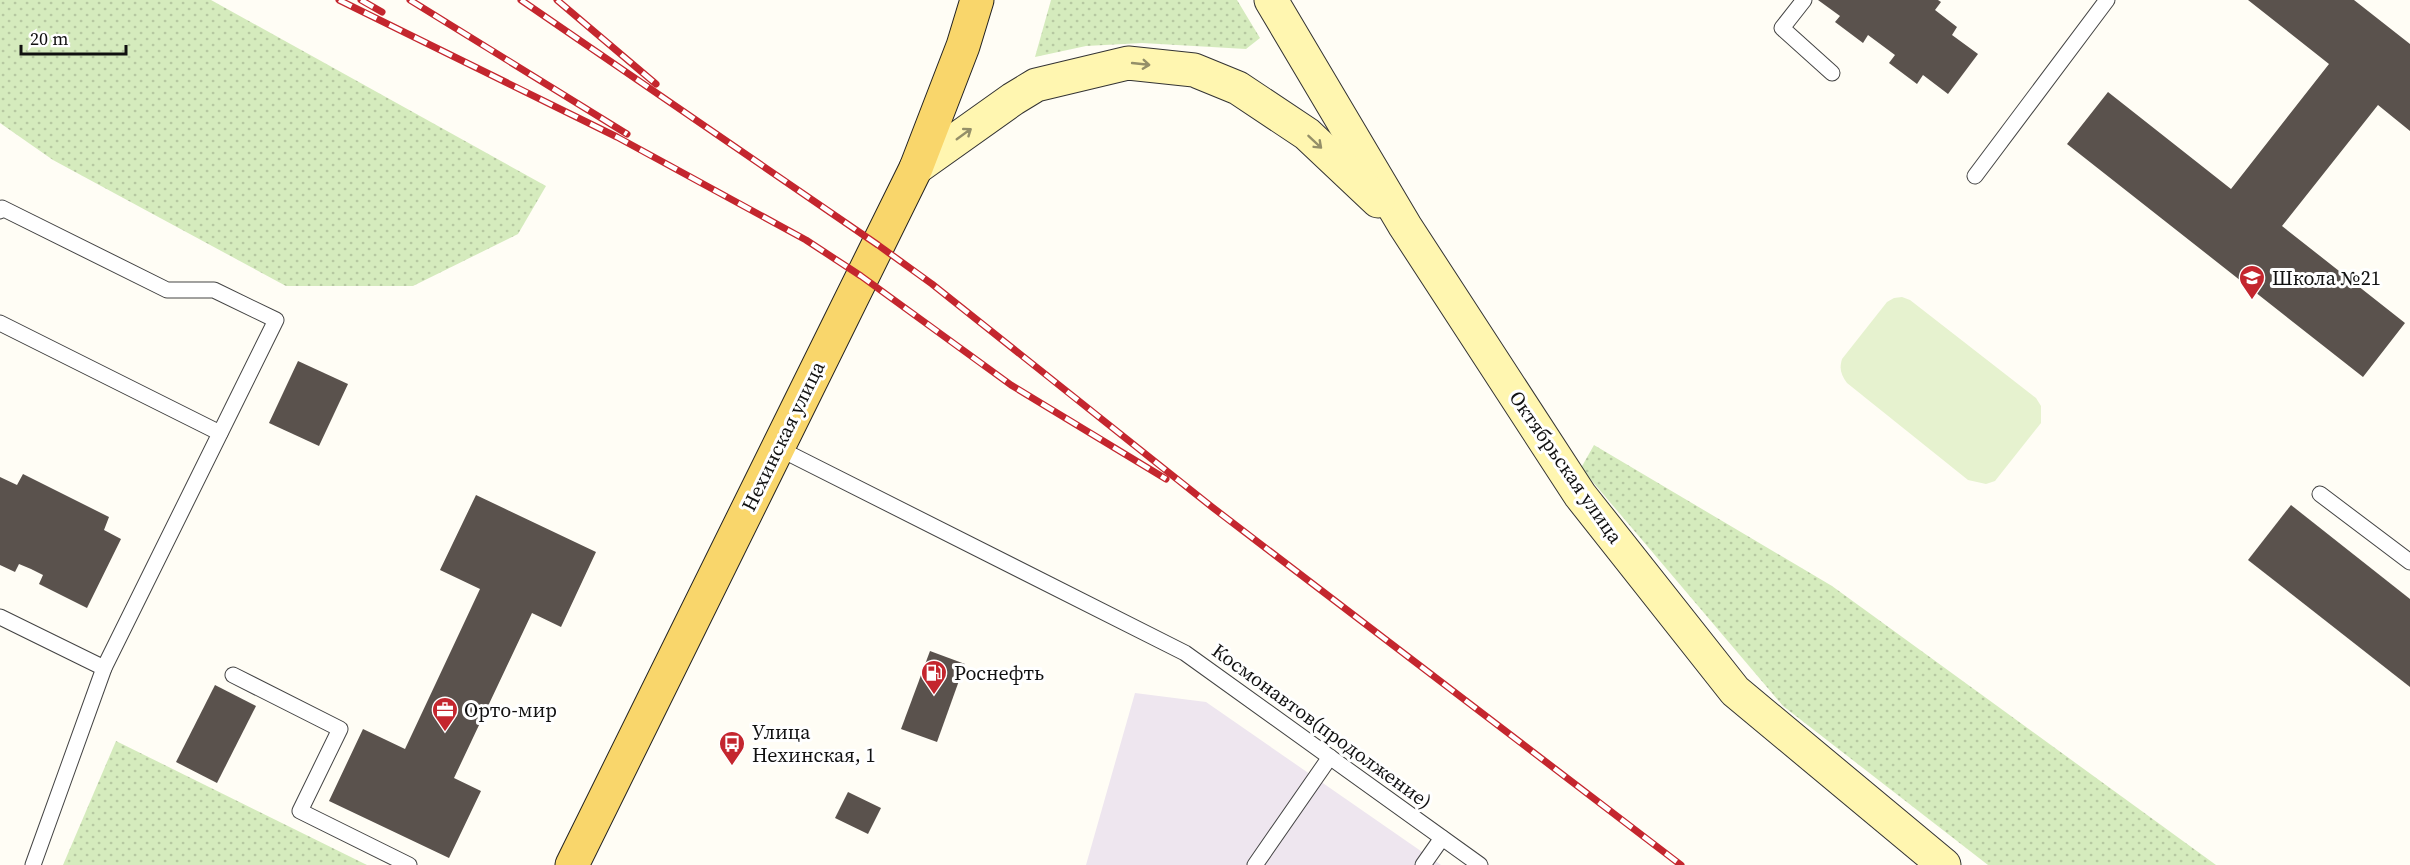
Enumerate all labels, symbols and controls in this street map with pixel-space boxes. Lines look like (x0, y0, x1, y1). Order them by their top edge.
scale bar (21, 18, 126, 56)
text: 20 m (30, 26, 68, 51)
one-way arrow (1130, 59, 1150, 70)
one-way arrow (955, 128, 971, 140)
one-way arrow (1307, 135, 1322, 149)
school or university icon: Школа №21 (2237, 263, 2267, 301)
place label: Школа №21 (2272, 264, 2381, 292)
street label: Нехинская улица (735, 356, 832, 516)
street label: Октябрьская улица (1503, 385, 1630, 550)
street label: Космонавтов(продолжение) (1206, 637, 1438, 815)
fuel station icon: Роснефть (919, 658, 949, 696)
place label: Роснефть (954, 659, 1044, 687)
office icon: Орто-мир (430, 695, 460, 733)
place label: Орто-мир (464, 696, 557, 724)
place label: Улица Нехинская, 1 (752, 718, 875, 769)
bus stop icon: Улица Нехинская, 1 (717, 729, 747, 767)

